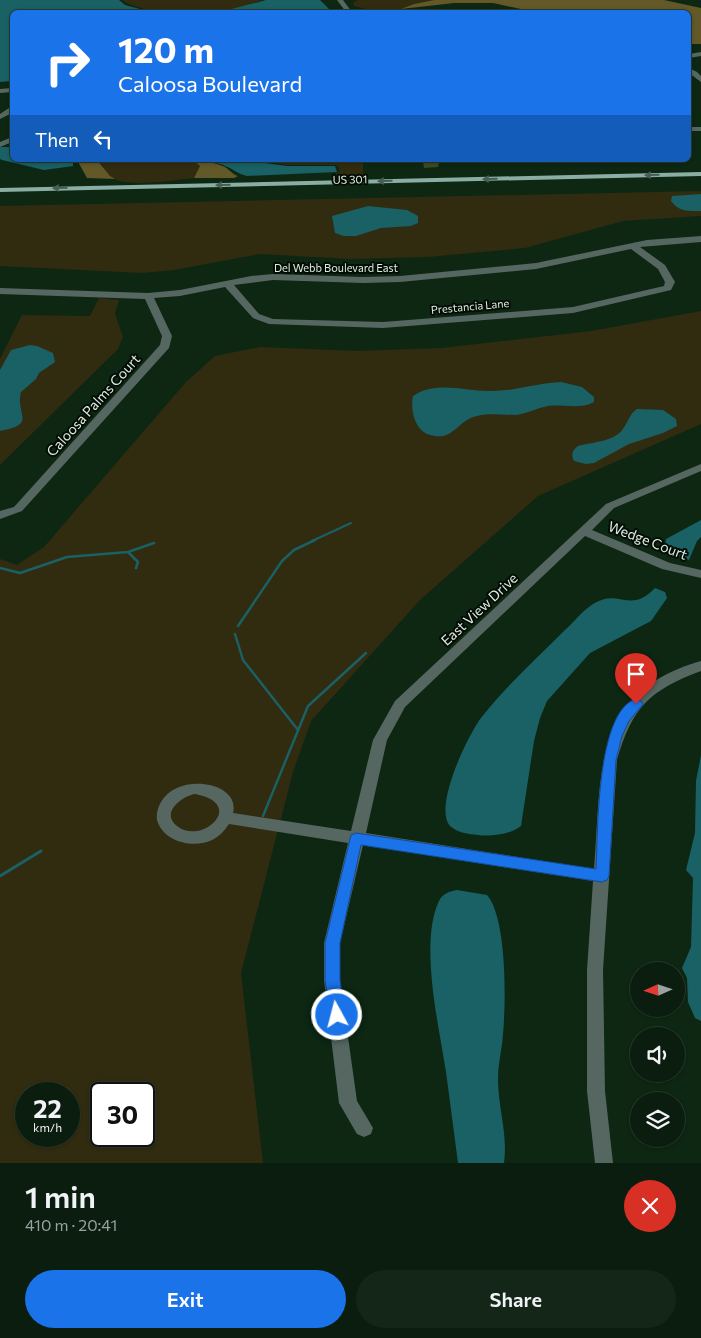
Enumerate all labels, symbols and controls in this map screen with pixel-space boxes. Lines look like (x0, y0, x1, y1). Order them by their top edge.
text: 120 m (118, 27, 214, 70)
icon: right (35, 30, 100, 95)
text: Caloosa Boulevard (118, 70, 302, 97)
icon: left (89, 125, 117, 153)
text: Then (35, 128, 79, 151)
street label: US 301 (333, 172, 367, 186)
one-way arrow (644, 172, 660, 180)
one-way arrow (482, 175, 498, 183)
one-way arrow (377, 177, 393, 185)
one-way arrow (215, 181, 231, 189)
one-way arrow (52, 184, 68, 192)
street label: Del Webb Boulevard East (274, 261, 399, 274)
street label: Prestancia Lane (430, 296, 510, 316)
street label: Caloosa Palms Court (43, 350, 143, 460)
street label: Wedge Court (606, 517, 690, 563)
street label: East View Drive (437, 569, 521, 649)
pin (615, 653, 657, 704)
icon: arrive (622, 660, 650, 688)
north arrow (630, 962, 685, 1018)
map controls (630, 962, 685, 1147)
position arrow (310, 988, 362, 1040)
button: sound (630, 1027, 685, 1082)
speed limit sign: 30 (90, 1082, 155, 1147)
button: layers (630, 1092, 685, 1147)
text: 22 (33, 1093, 62, 1123)
text: km/h (33, 1120, 62, 1134)
text: 1 min (25, 1177, 96, 1214)
button: close (624, 1180, 676, 1232)
text: 410 m · 20:41 (25, 1215, 117, 1234)
button: Exit (25, 1270, 346, 1328)
button: Share (356, 1270, 676, 1328)

